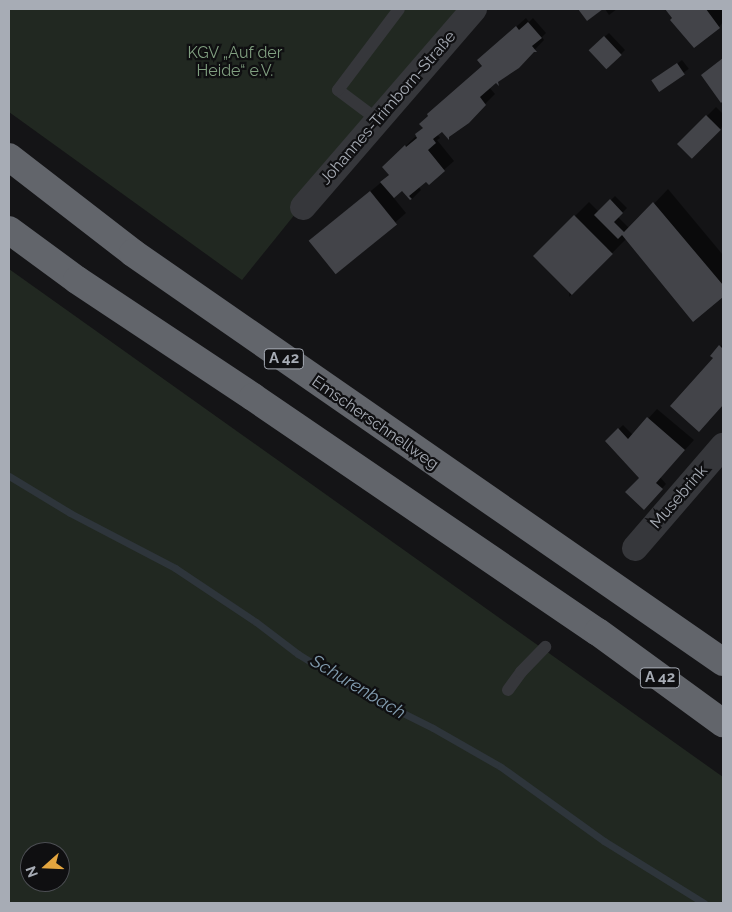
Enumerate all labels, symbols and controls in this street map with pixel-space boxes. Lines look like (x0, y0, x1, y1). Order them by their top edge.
street label: Johannes-Trimborn-Straße (316, 27, 460, 189)
park label: KGV „Auf der Heide“ e.V. (187, 43, 283, 81)
road number: A 42 (263, 346, 305, 372)
street label: Emscherschnellweg (308, 372, 442, 474)
street label: Musebrink (646, 461, 712, 533)
water label: Schurenbach (307, 650, 409, 724)
road number: A 42 (639, 666, 681, 690)
north arrow (20, 842, 70, 892)
text: N (22, 864, 41, 880)

